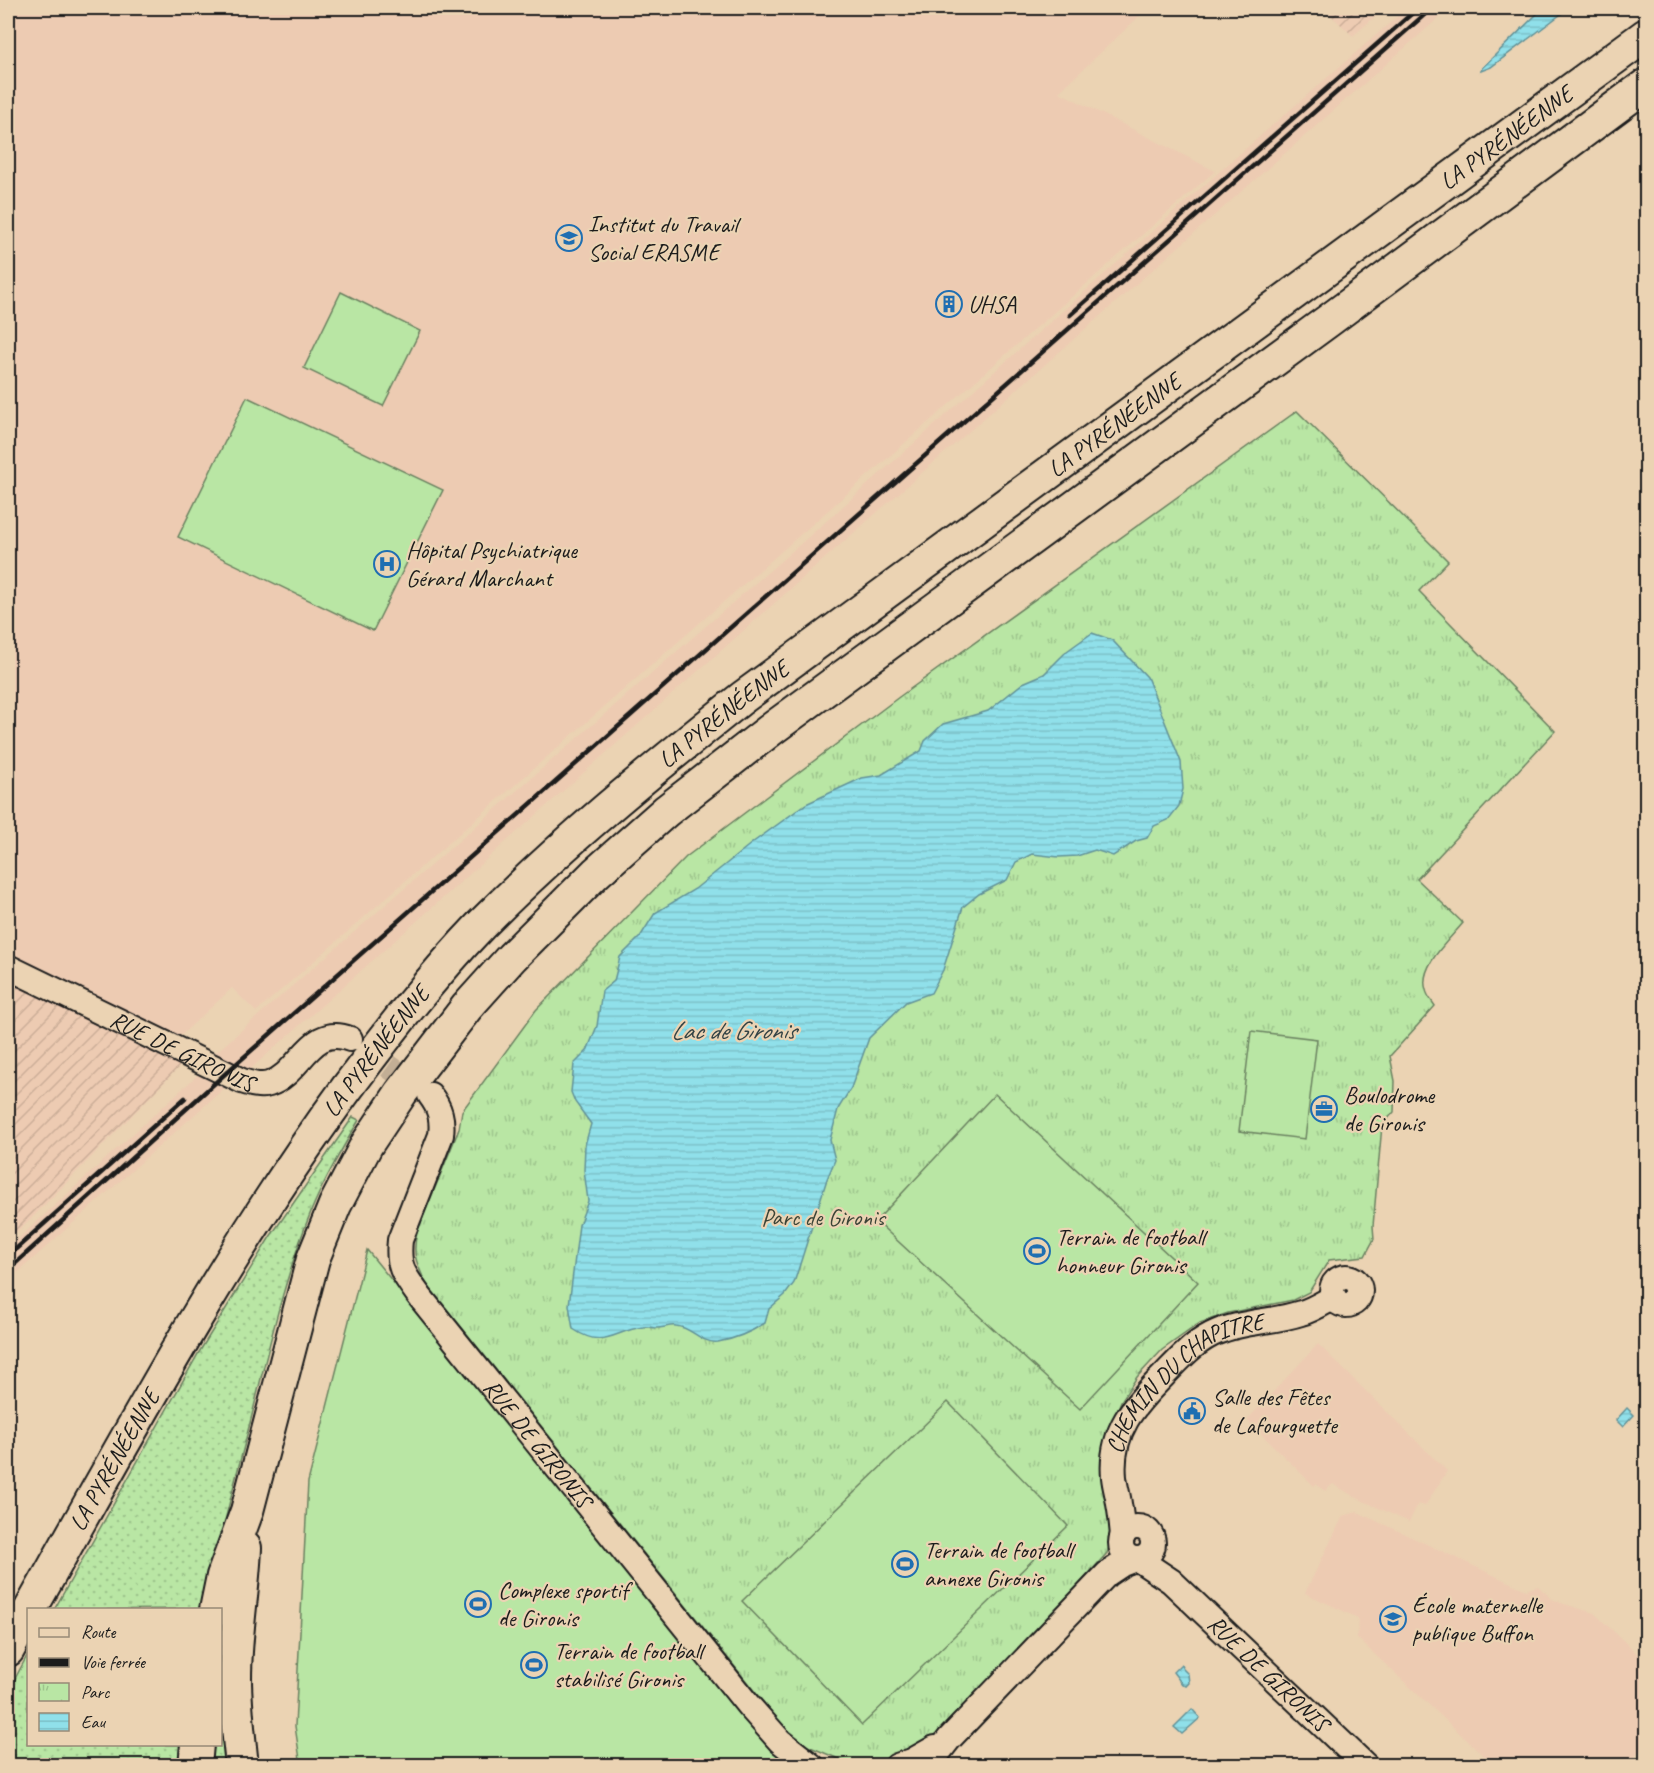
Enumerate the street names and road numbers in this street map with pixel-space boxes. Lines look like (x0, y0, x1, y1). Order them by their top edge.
street label: LA PYRÉNÉENNE (1434, 77, 1581, 196)
street label: LA PYRÉNÉENNE (1042, 365, 1189, 484)
street label: LA PYRÉNÉENNE (652, 652, 797, 774)
street label: LA PYRÉNÉENNE (316, 977, 438, 1123)
street label: RUE DE GIRONIS (105, 1004, 261, 1100)
street label: CHEMIN DU CHAPITRE (1100, 1306, 1268, 1456)
street label: RUE DE GIRONIS (477, 1373, 601, 1516)
street label: LA PYRÉNÉENNE (62, 1382, 167, 1536)
street label: RUE DE GIRONIS (1201, 1609, 1338, 1741)

